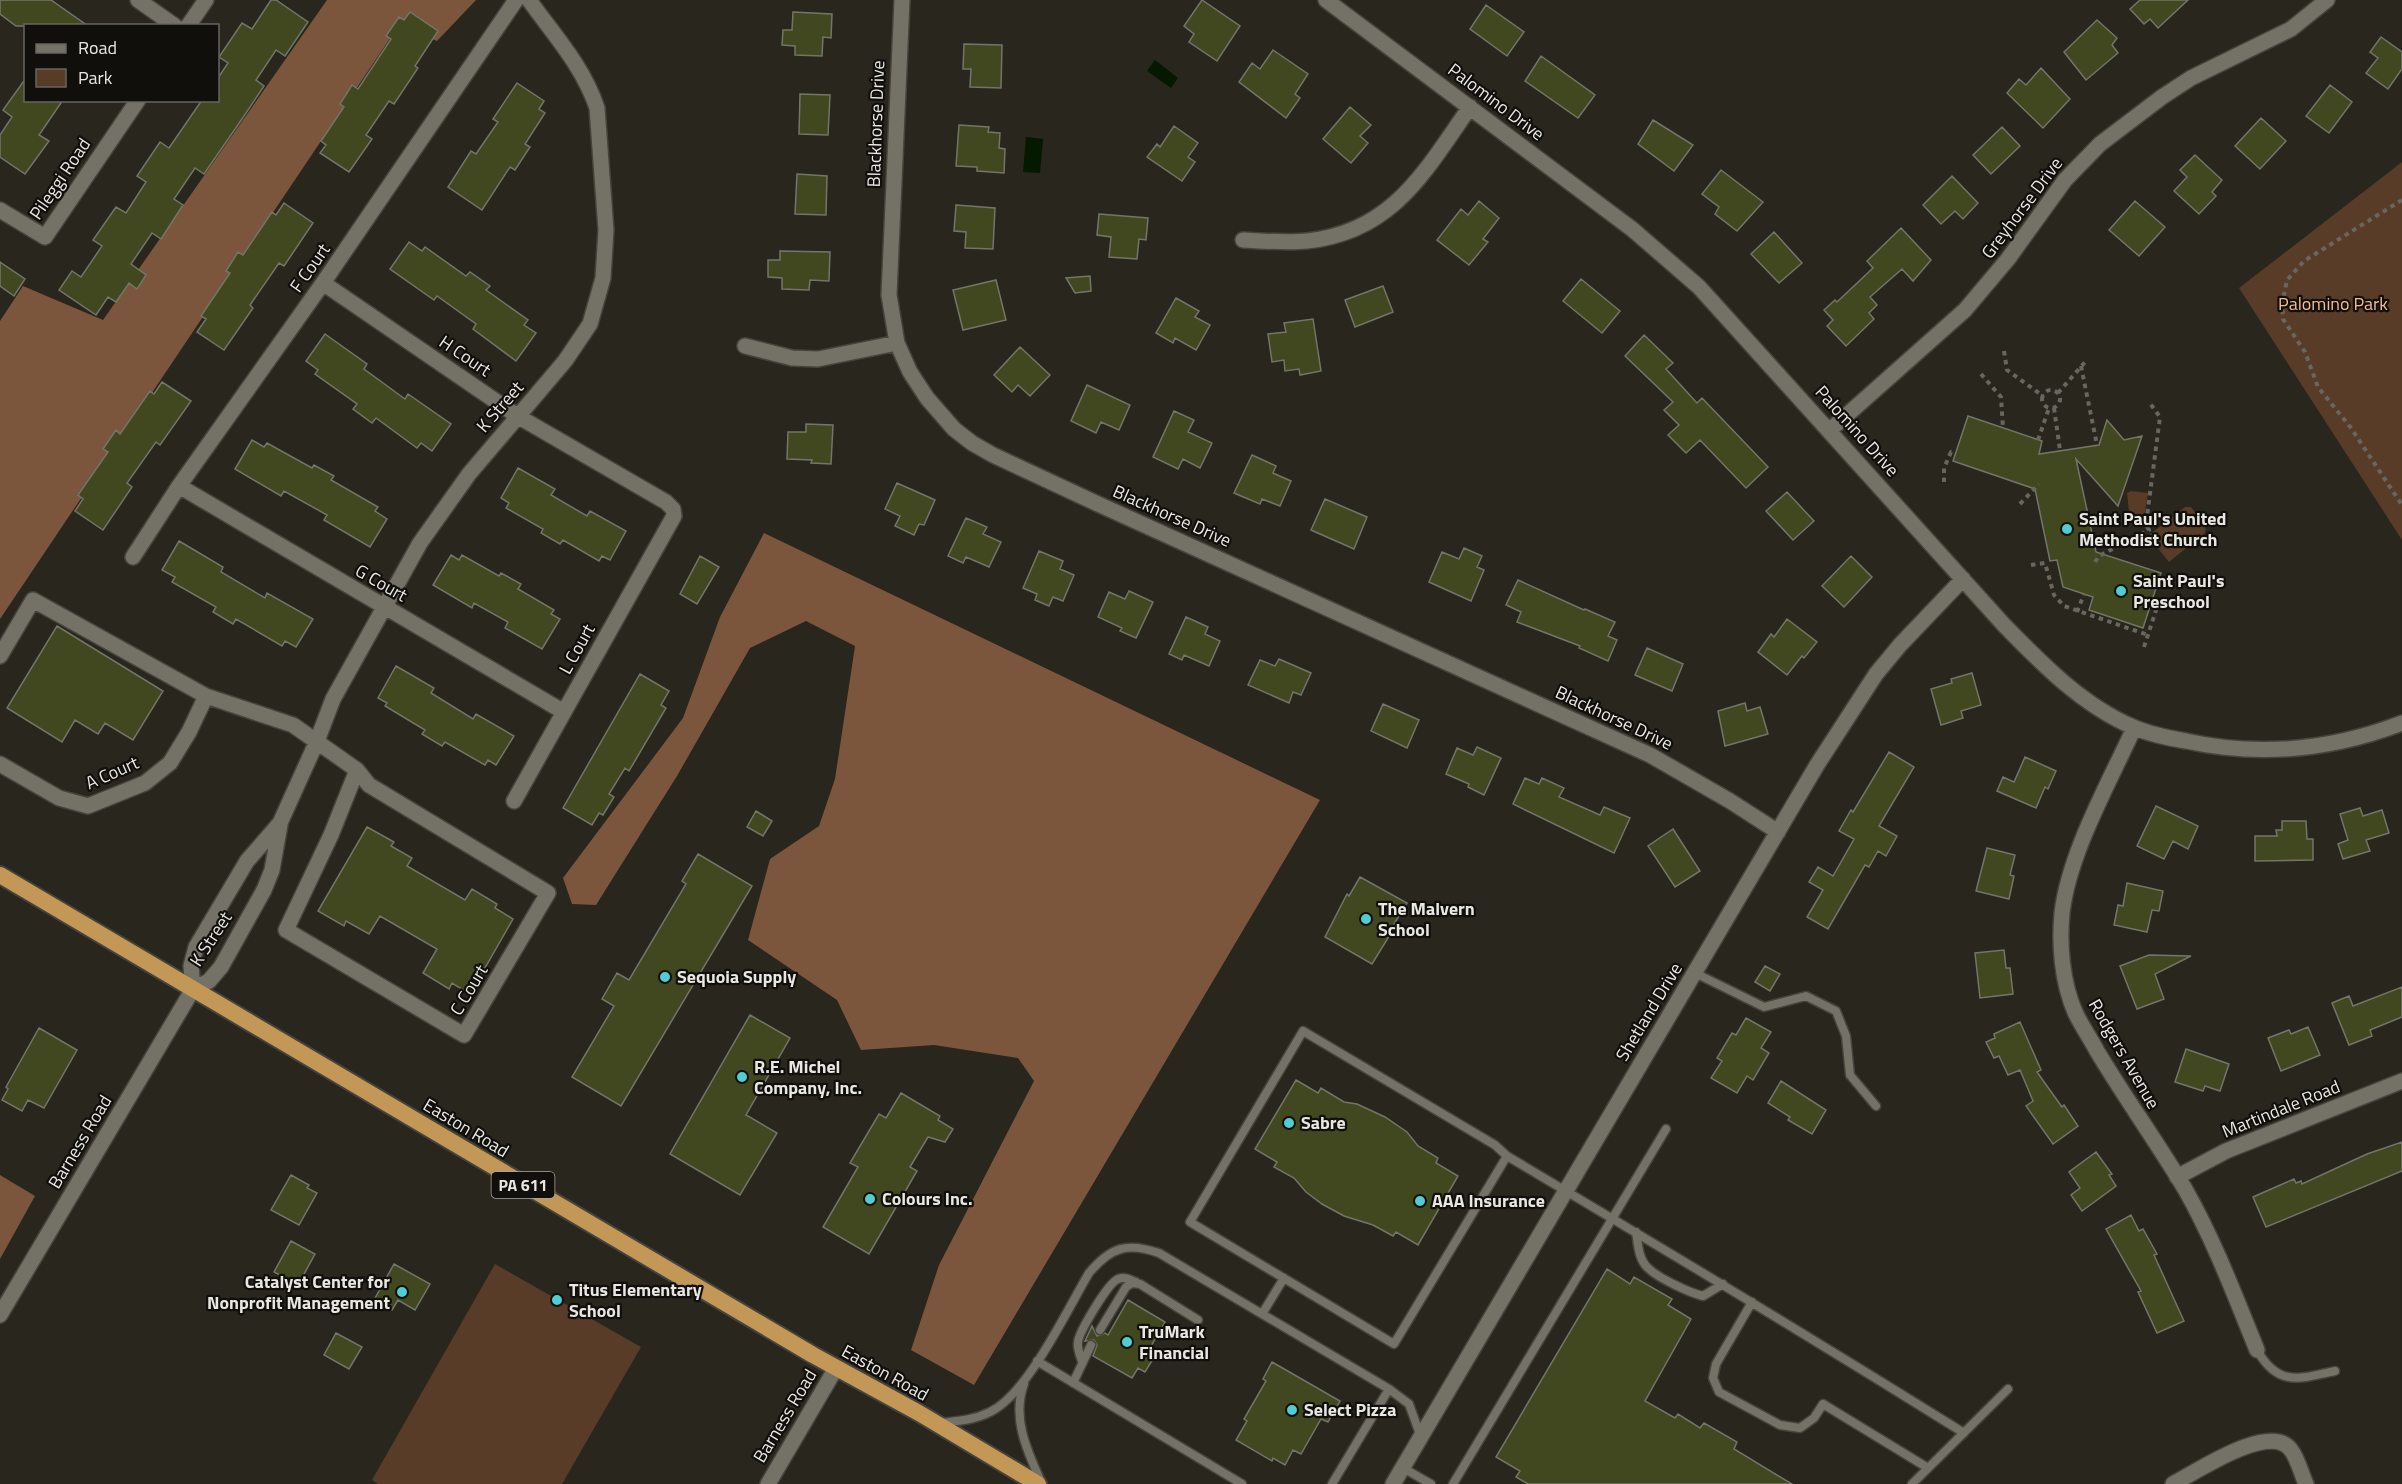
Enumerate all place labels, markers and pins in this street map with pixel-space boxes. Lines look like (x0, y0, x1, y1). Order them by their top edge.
place label: Saint Paul's United Methodist Church (2079, 505, 2226, 553)
marker: Saint Paul's United Methodist Church (2060, 522, 2074, 536)
place label: Saint Paul's Preschool (2133, 567, 2224, 615)
marker: Saint Paul's Preschool (2114, 584, 2128, 598)
place label: The Malvern School (1378, 895, 1475, 943)
marker: The Malvern School (1359, 912, 1373, 926)
place label: Sequoia Supply (677, 963, 796, 990)
marker: Sequoia Supply (658, 970, 672, 984)
place label: R.E. Michel Company, Inc. (754, 1053, 862, 1101)
marker: R.E. Michel Company, Inc. (735, 1070, 749, 1084)
place label: Sabre (1301, 1109, 1346, 1136)
marker: Sabre (1282, 1116, 1296, 1130)
place label: Colours Inc. (882, 1185, 973, 1212)
place label: AAA Insurance (1432, 1187, 1545, 1214)
marker: Colours Inc. (863, 1192, 877, 1206)
marker: AAA Insurance (1413, 1194, 1427, 1208)
place label: Catalyst Center for Nonprofit Management (207, 1268, 390, 1316)
place label: Titus Elementary School (569, 1276, 702, 1324)
marker: Catalyst Center for Nonprofit Management (395, 1285, 409, 1299)
marker: Titus Elementary School (550, 1293, 564, 1307)
place label: TruMark Financial (1139, 1318, 1209, 1366)
marker: TruMark Financial (1120, 1335, 1134, 1349)
place label: Select Pizza (1304, 1396, 1396, 1423)
marker: Select Pizza (1285, 1403, 1299, 1417)

